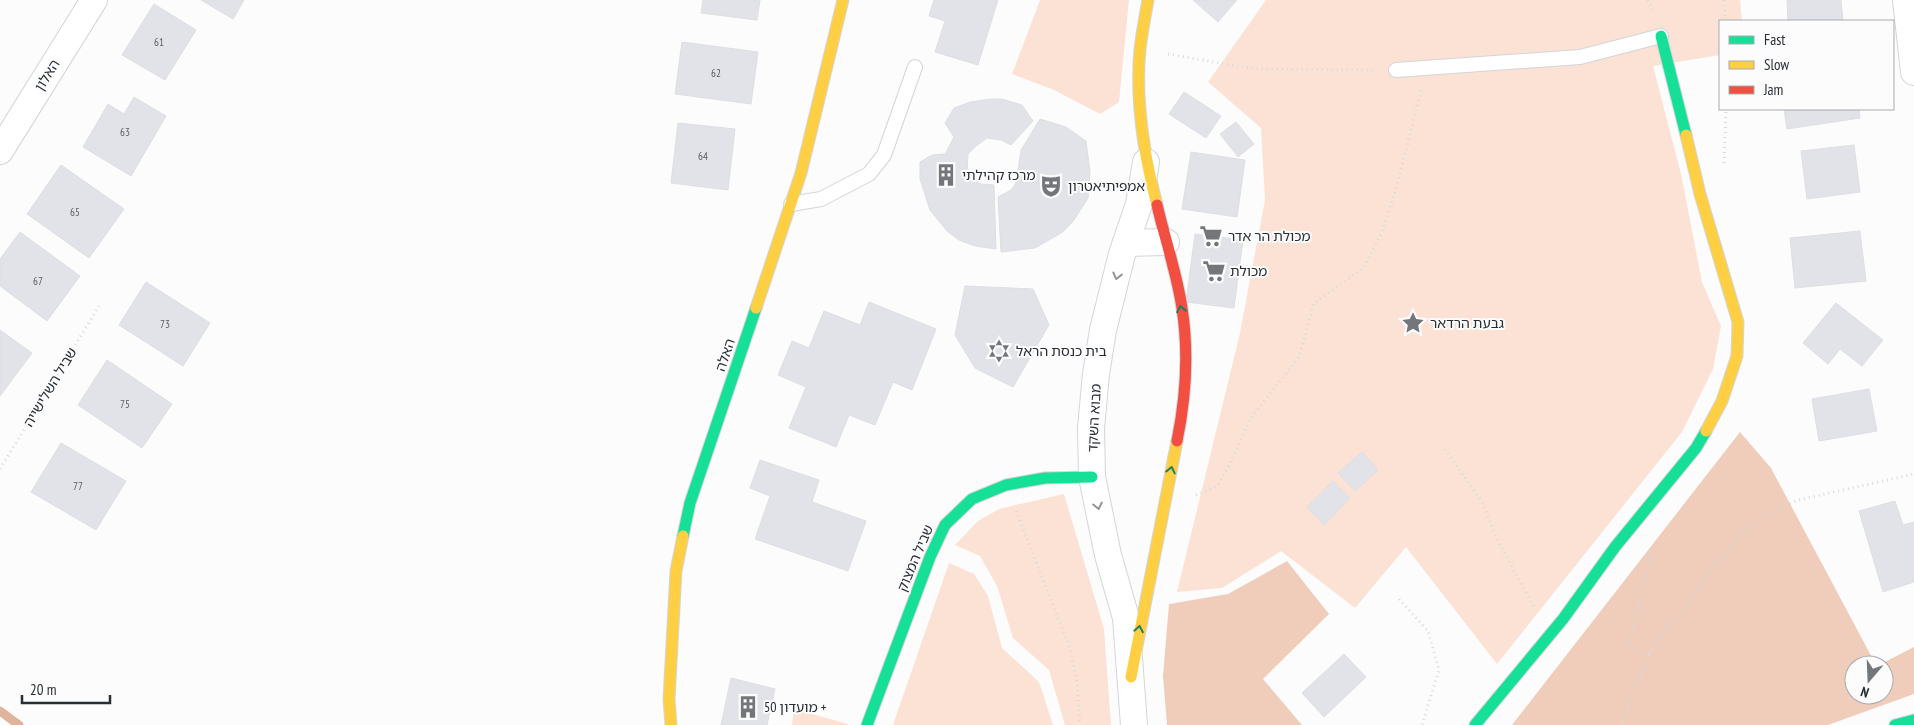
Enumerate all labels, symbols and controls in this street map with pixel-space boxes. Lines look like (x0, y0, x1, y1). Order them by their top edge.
legend (1719, 20, 1894, 110)
text: Fast (1764, 30, 1785, 49)
house number: 61 (154, 35, 164, 49)
text: Slow (1764, 55, 1789, 74)
street label: האלון (30, 56, 64, 94)
house number: 62 (711, 66, 721, 80)
text: Jam (1763, 80, 1783, 99)
house number: 63 (120, 125, 130, 139)
house number: 64 (698, 149, 708, 163)
building icon: מרכז קהילתי (933, 162, 959, 188)
place label: מרכז קהילתי (962, 166, 1036, 184)
theatre icon: אמפיתיאטרון (1038, 173, 1064, 199)
place label: אמפיתיאטרון (1068, 177, 1145, 195)
house number: 65 (70, 205, 80, 219)
supermarket icon: מכולת הר אדר (1198, 223, 1224, 249)
place label: מכולת הר אדר (1228, 227, 1310, 245)
supermarket icon: מכולת (1201, 258, 1227, 284)
place label: מכולת (1230, 262, 1267, 280)
one-way arrow (1112, 272, 1123, 281)
house number: 67 (33, 274, 43, 288)
one-way arrow (1177, 305, 1187, 313)
place icon: גבעת הרדאר (1400, 310, 1426, 336)
place label: גבעת הרדאר (1430, 314, 1504, 332)
house number: 73 (160, 317, 170, 331)
street label: האלה (711, 336, 739, 374)
synagogue icon: בית כנסת הראל (986, 338, 1012, 364)
place label: בית כנסת הראל (1016, 342, 1107, 360)
street label: שביל השלישייה (19, 344, 81, 430)
street label: מבוא השקד (1083, 383, 1105, 453)
house number: 75 (120, 397, 130, 411)
one-way arrow (1165, 465, 1176, 474)
house number: 77 (73, 479, 83, 493)
one-way arrow (1093, 501, 1103, 510)
street label: שביל המצוק (893, 522, 937, 594)
one-way arrow (1134, 625, 1144, 633)
north arrow (1844, 655, 1894, 705)
scale bar (22, 672, 110, 704)
text: 20 m (30, 680, 56, 699)
text: N (1858, 683, 1871, 702)
building icon: מועדון 50 + (735, 694, 761, 720)
place label: מועדון 50 + (764, 698, 827, 716)

